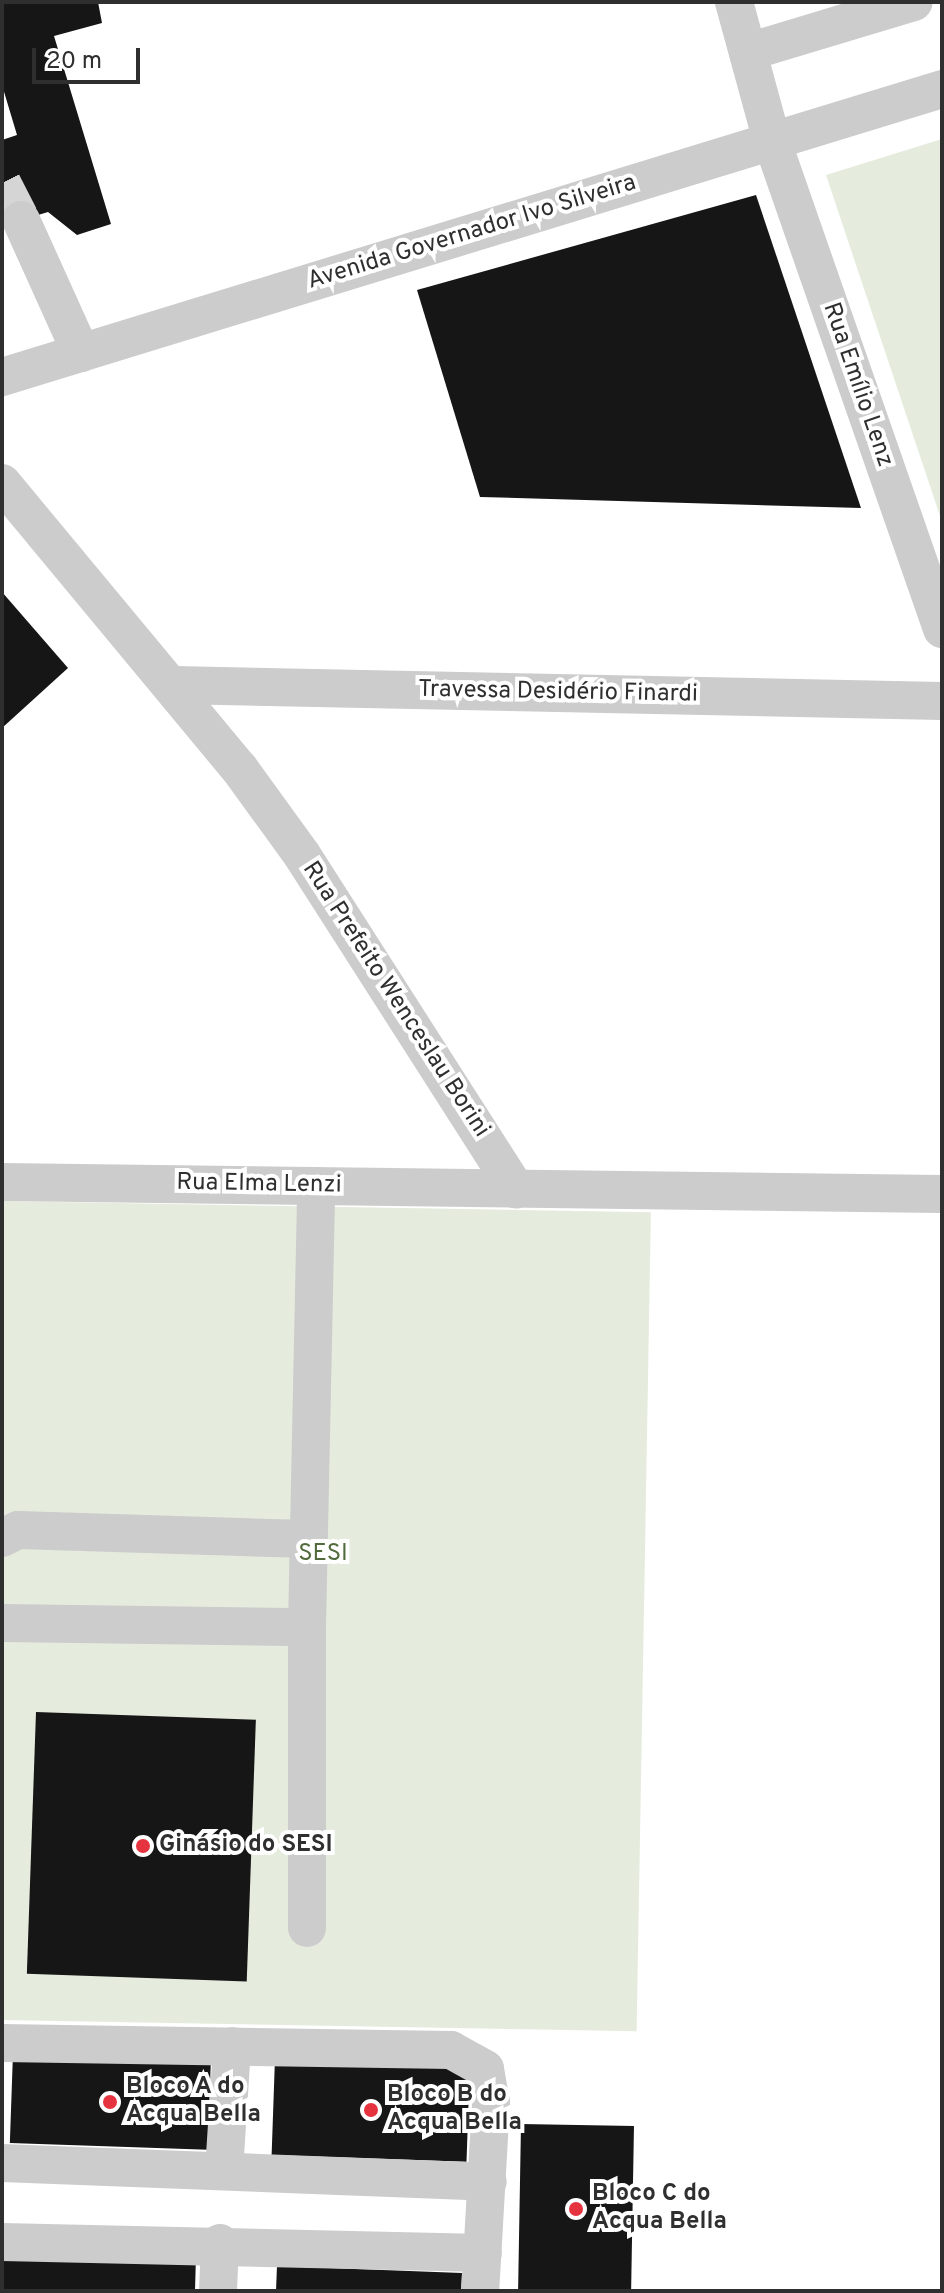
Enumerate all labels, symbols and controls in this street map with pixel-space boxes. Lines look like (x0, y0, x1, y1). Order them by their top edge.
scale bar (36, 32, 144, 82)
text: 20 m (46, 47, 102, 77)
street label: Avenida Governador Ivo Silveira (304, 169, 640, 297)
street label: Rua Emílio Lenz (815, 299, 899, 471)
street label: Travessa Desidério Finardi (418, 676, 698, 710)
street label: Rua Prefeito Wenceslau Borini (295, 857, 495, 1143)
street label: Rua Elma Lenzi (176, 1169, 342, 1201)
park label: SESI (298, 1541, 348, 1569)
place label: Ginásio do SESI (159, 1832, 333, 1860)
marker: Ginásio do SESI (134, 1837, 152, 1855)
place label: Bloco A do Acqua Bella (126, 2074, 261, 2130)
place label: Bloco B do Acqua Bella (387, 2082, 522, 2138)
marker: Bloco A do Acqua Bella (101, 2093, 119, 2111)
marker: Bloco B do Acqua Bella (362, 2101, 380, 2119)
place label: Bloco C do Acqua Bella (592, 2181, 727, 2237)
marker: Bloco C do Acqua Bella (567, 2200, 585, 2218)

